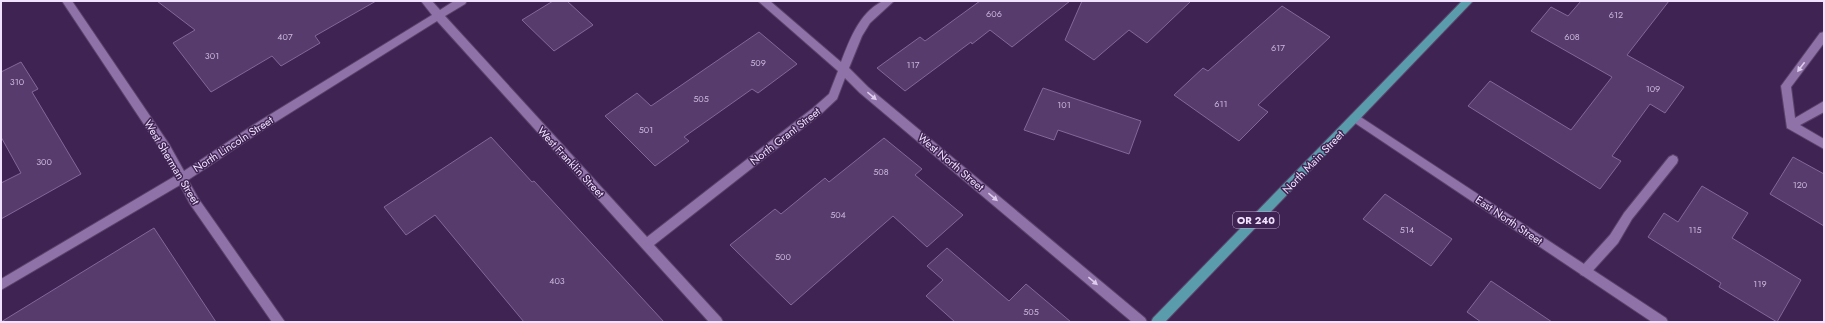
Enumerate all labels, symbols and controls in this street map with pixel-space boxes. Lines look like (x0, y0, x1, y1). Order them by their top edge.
house number: 606 (986, 7, 1002, 20)
house number: 612 (1609, 8, 1623, 21)
house number: 407 (277, 30, 293, 43)
house number: 608 (1564, 30, 1580, 43)
house number: 617 (1271, 41, 1285, 54)
house number: 301 (205, 49, 219, 62)
house number: 509 (750, 56, 766, 69)
house number: 117 (907, 58, 920, 71)
one-way arrow (1796, 61, 1805, 72)
house number: 310 (10, 75, 25, 88)
house number: 109 (1646, 82, 1660, 95)
house number: 505 (693, 92, 709, 105)
one-way arrow (866, 92, 877, 100)
house number: 611 (1214, 97, 1228, 110)
house number: 101 (1057, 98, 1071, 111)
street label: North Grant Street (746, 103, 824, 169)
street label: North Lincoln Street (190, 112, 277, 176)
street label: West Sherman Street (140, 117, 204, 208)
street label: West Franklin Street (534, 123, 608, 201)
house number: 501 (639, 123, 653, 136)
street label: North Main Street (1279, 127, 1348, 197)
street label: West North Street (914, 129, 988, 195)
house number: 300 (36, 155, 52, 168)
house number: 508 (873, 165, 889, 178)
house number: 120 (1793, 178, 1808, 191)
street label: East North Street (1472, 192, 1546, 249)
one-way arrow (988, 193, 998, 201)
house number: 504 (830, 208, 846, 221)
road number: OR 240 (1233, 212, 1279, 228)
house number: 514 (1400, 223, 1414, 236)
house number: 115 (1688, 223, 1702, 236)
house number: 500 (775, 250, 792, 263)
house number: 403 (549, 274, 565, 287)
one-way arrow (1087, 276, 1098, 285)
house number: 119 (1753, 277, 1767, 290)
house number: 505 (1023, 305, 1039, 318)

